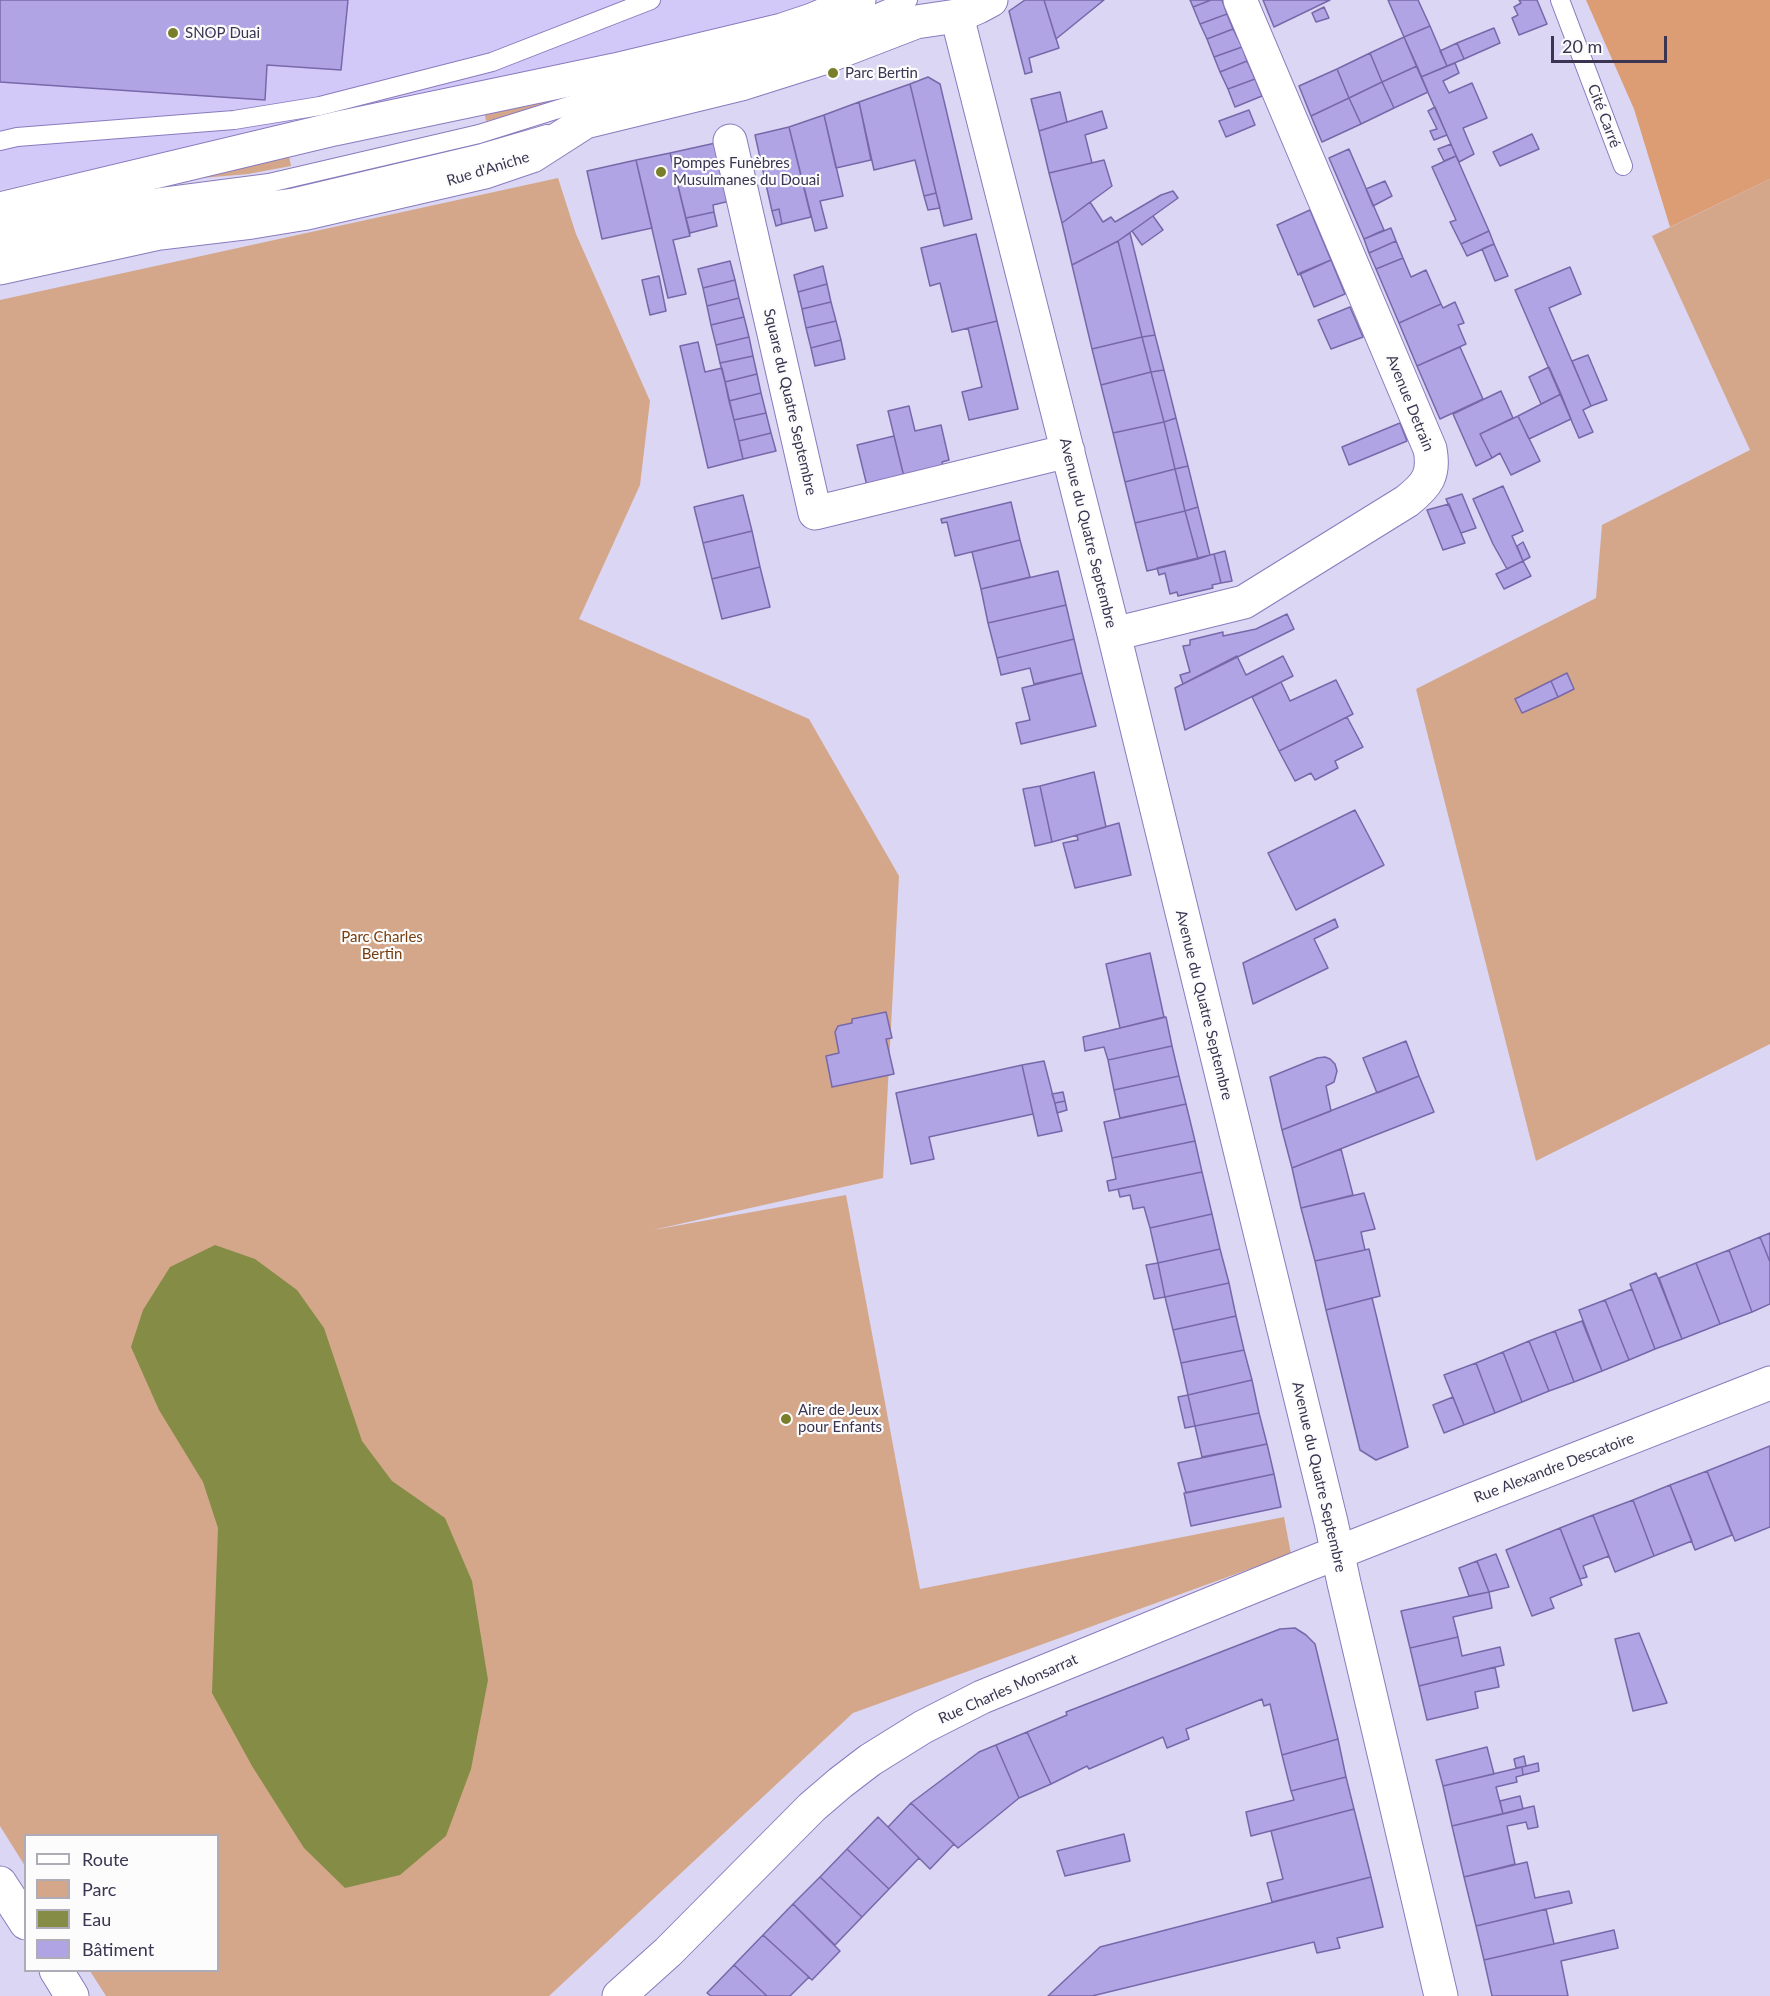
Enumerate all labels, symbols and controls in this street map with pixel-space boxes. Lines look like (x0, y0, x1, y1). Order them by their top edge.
place label: SNOP Duai (185, 24, 260, 42)
scale bar (1554, 24, 1670, 62)
marker: SNOP Duai (166, 26, 180, 40)
text: 20 m (1562, 35, 1602, 57)
place label: Parc Bertin (845, 64, 918, 82)
marker: Parc Bertin (826, 66, 840, 80)
street label: Cité Carré (1584, 82, 1624, 150)
street label: Rue d'Aniche (445, 148, 531, 190)
place label: Pompes Funèbres Musulmanes du Douai (673, 154, 820, 189)
marker: Pompes Funèbres Musulmanes du Douai (654, 165, 668, 179)
street label: Square du Quatre Septembre (760, 307, 820, 497)
street label: Avenue Detrain (1382, 352, 1438, 454)
street label: Avenue du Quatre Septembre (1056, 436, 1120, 630)
street label: Avenue du Quatre Septembre (1172, 908, 1236, 1102)
park label: Parc Charles Bertin (341, 928, 423, 963)
street label: Avenue du Quatre Septembre (1288, 1380, 1350, 1574)
place label: Aire de Jeux pour Enfants (798, 1401, 882, 1436)
marker: Aire de Jeux pour Enfants (779, 1412, 793, 1426)
street label: Rue Alexandre Descatoire (1471, 1429, 1637, 1507)
street label: Rue Charles Monsarrat (936, 1650, 1080, 1728)
legend (24, 1834, 219, 1972)
text: Route (82, 1848, 129, 1870)
text: Parc (82, 1878, 116, 1900)
text: Eau (82, 1908, 111, 1930)
text: Bâtiment (82, 1938, 154, 1960)

